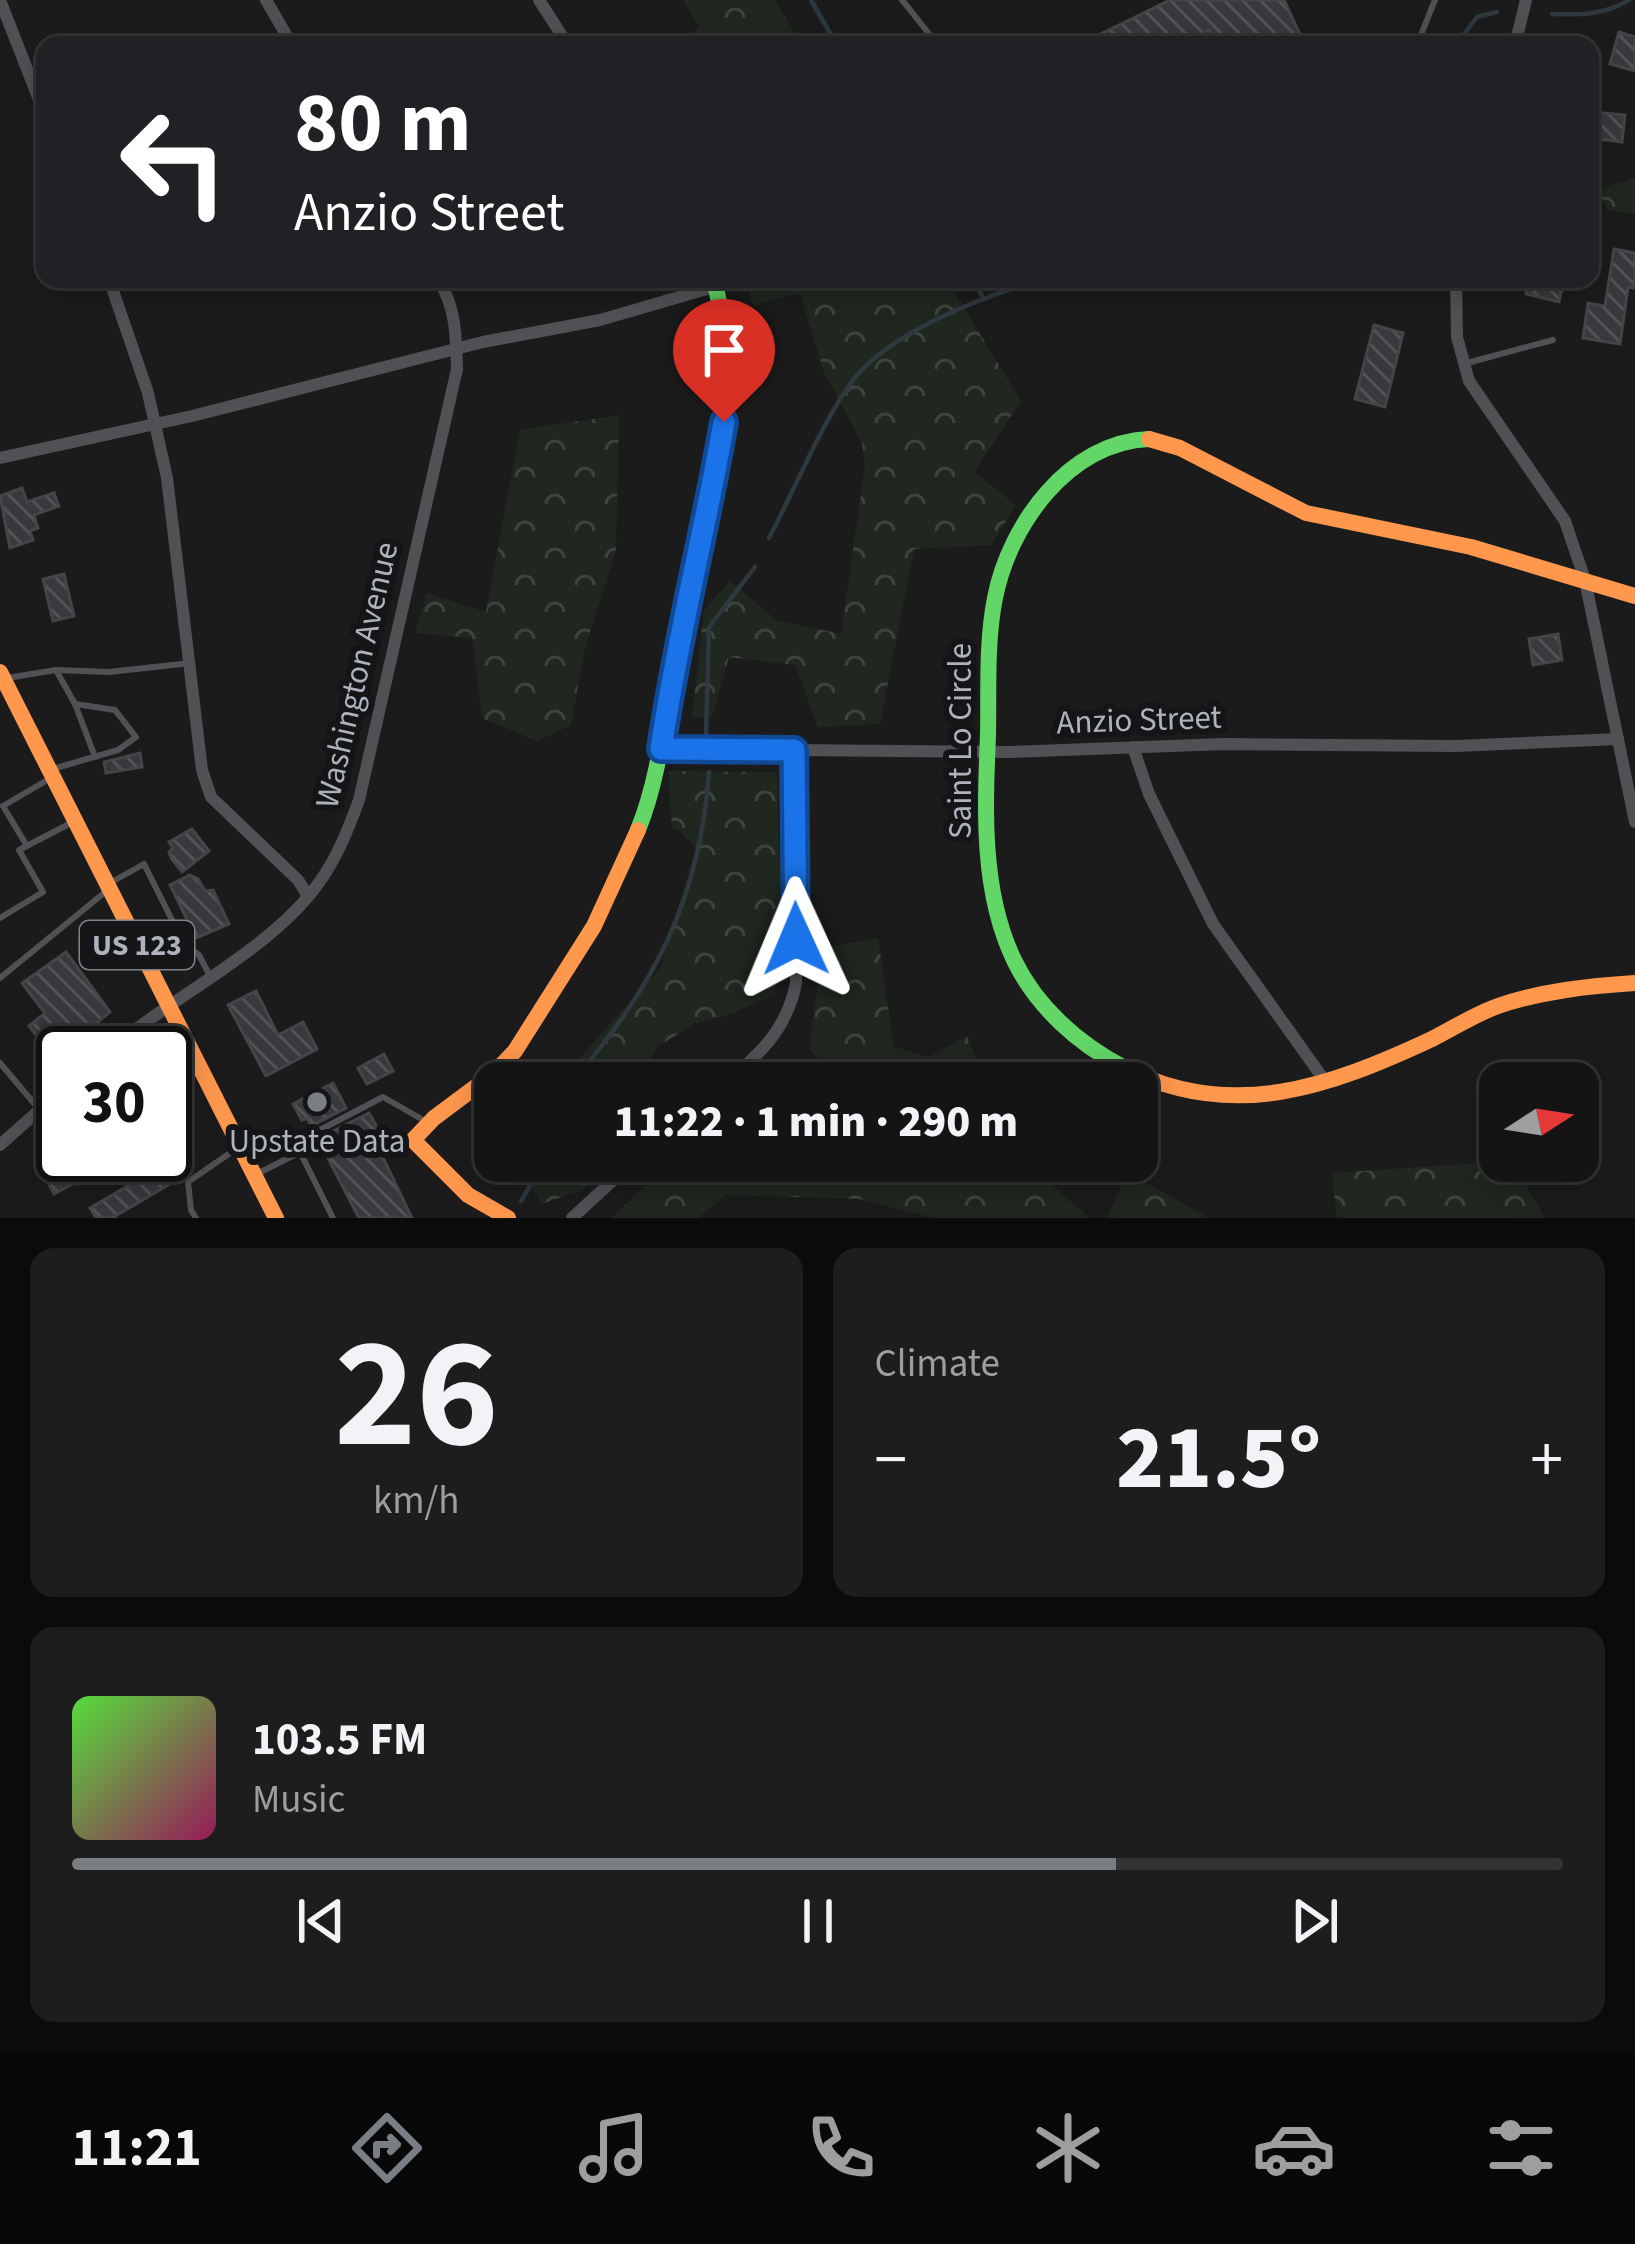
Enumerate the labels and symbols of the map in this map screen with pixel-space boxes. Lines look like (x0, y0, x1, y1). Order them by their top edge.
pin (673, 299, 775, 422)
street label: Washington Avenue (304, 537, 410, 813)
street label: Saint Lo Circle (937, 643, 984, 839)
street label: Anzio Street (1056, 694, 1222, 746)
position arrow (733, 876, 859, 1002)
road number: US 123 (80, 921, 194, 969)
speed limit sign: 30 (36, 1026, 192, 1182)
north arrow (1479, 1062, 1599, 1182)
marker: Upstate Data (304, 1089, 330, 1115)
place label: Upstate Data (229, 1118, 405, 1165)

